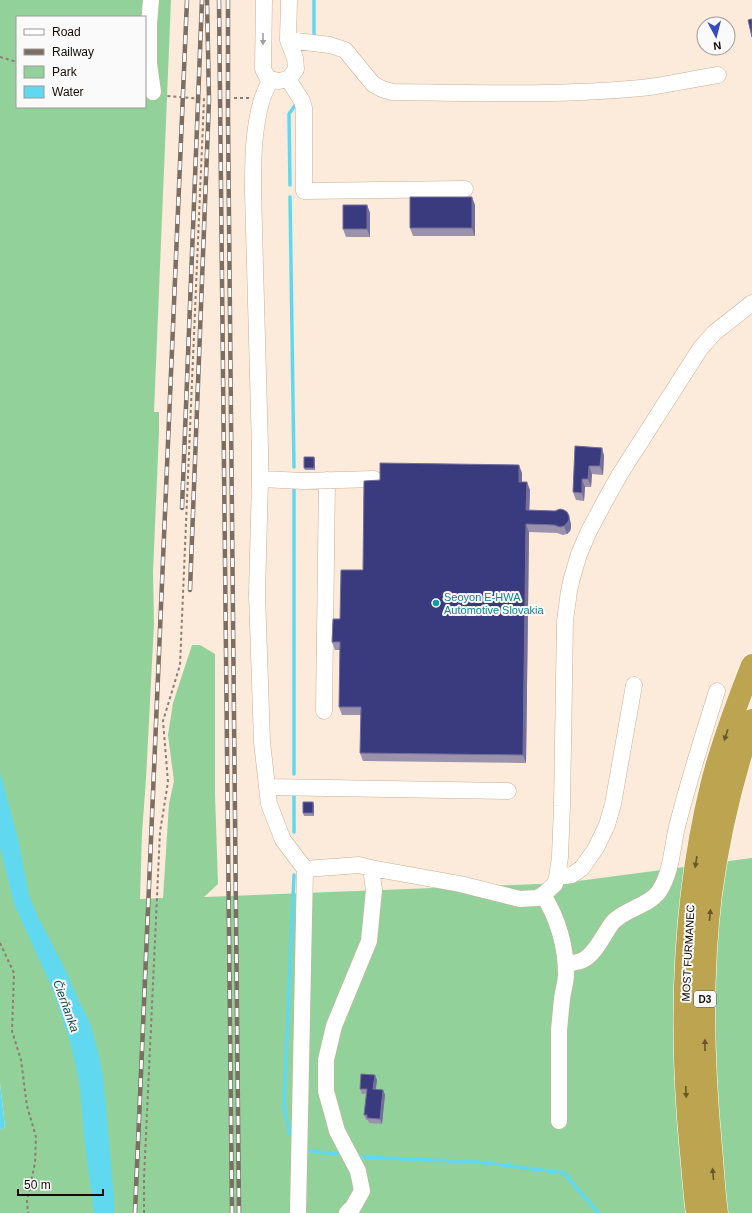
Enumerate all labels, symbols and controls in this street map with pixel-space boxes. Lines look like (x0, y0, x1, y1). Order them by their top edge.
legend (16, 16, 146, 108)
north arrow (696, 16, 736, 56)
text: Road (52, 25, 81, 39)
one-way arrow (260, 33, 266, 46)
text: N (712, 39, 722, 52)
text: Railway (52, 45, 94, 59)
text: Park (52, 65, 78, 79)
text: Water (52, 85, 84, 99)
place label: Seoyon E-HWA Automotive Slovakia (444, 591, 545, 616)
marker: Seoyon E-HWA Automotive Slovakia (431, 598, 441, 608)
one-way arrow (723, 730, 729, 742)
one-way arrow (693, 856, 699, 868)
street label: MOST FURMANEC (679, 904, 697, 1002)
one-way arrow (706, 909, 713, 921)
water label: Čierňanka (50, 978, 83, 1034)
road number: D3 (694, 991, 716, 1007)
one-way arrow (702, 1038, 708, 1051)
one-way arrow (683, 1086, 690, 1098)
one-way arrow (710, 1168, 717, 1180)
scale bar (18, 1171, 103, 1197)
text: 50 m (24, 1178, 51, 1192)

